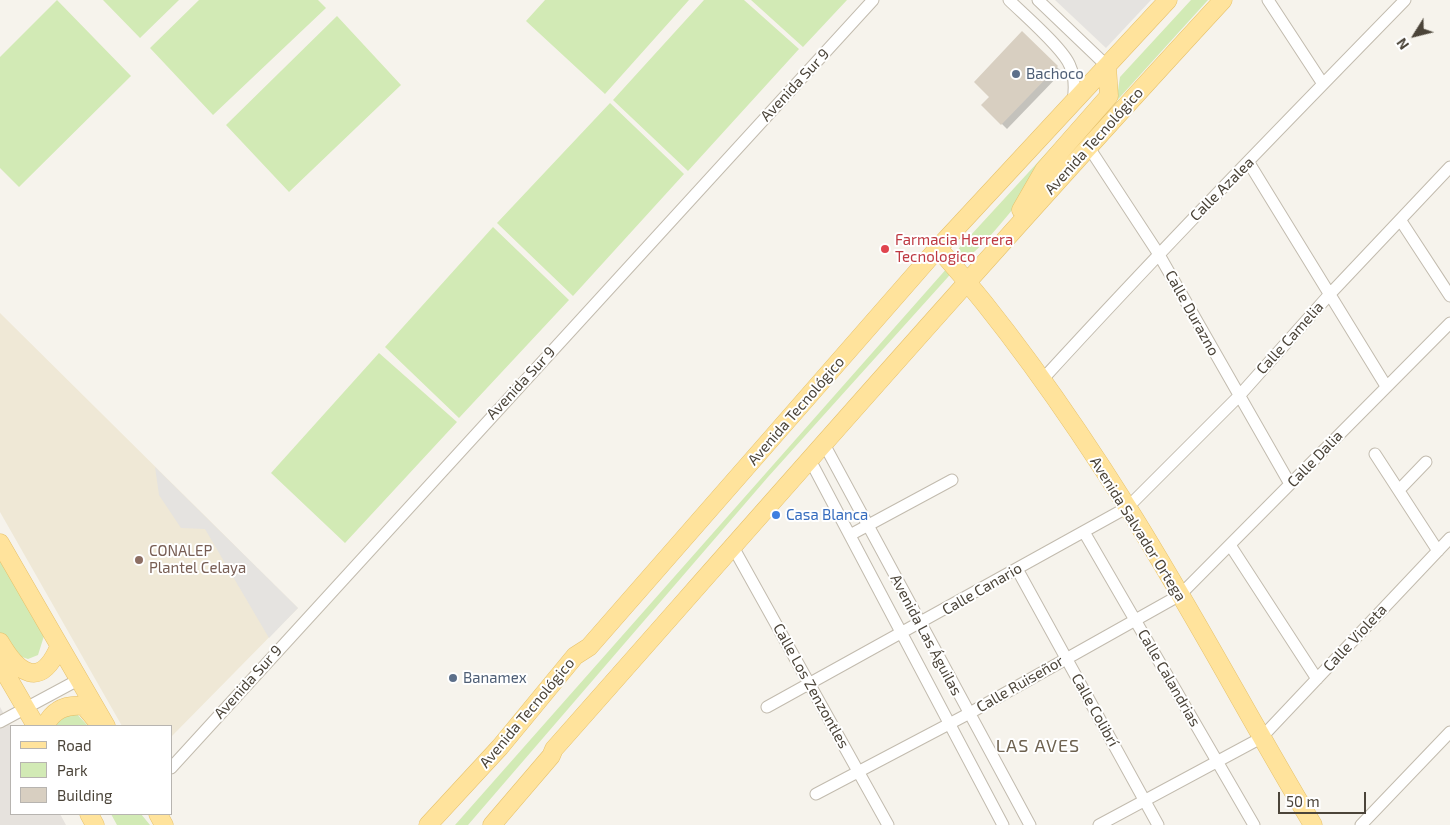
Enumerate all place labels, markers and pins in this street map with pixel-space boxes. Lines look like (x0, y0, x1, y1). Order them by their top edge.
place label: Bachoco (1026, 65, 1084, 83)
marker: Bachoco (1010, 68, 1022, 80)
place label: Farmacia Herrera Tecnologico (895, 231, 1013, 266)
marker: Farmacia Herrera Tecnologico (879, 243, 891, 255)
place label: Casa Blanca (786, 506, 868, 524)
marker: Casa Blanca (770, 509, 782, 521)
place label: CONALEP Plantel Celaya (149, 542, 246, 577)
marker: CONALEP Plantel Celaya (133, 554, 145, 566)
place label: Banamex (463, 669, 527, 687)
marker: Banamex (447, 672, 459, 684)

